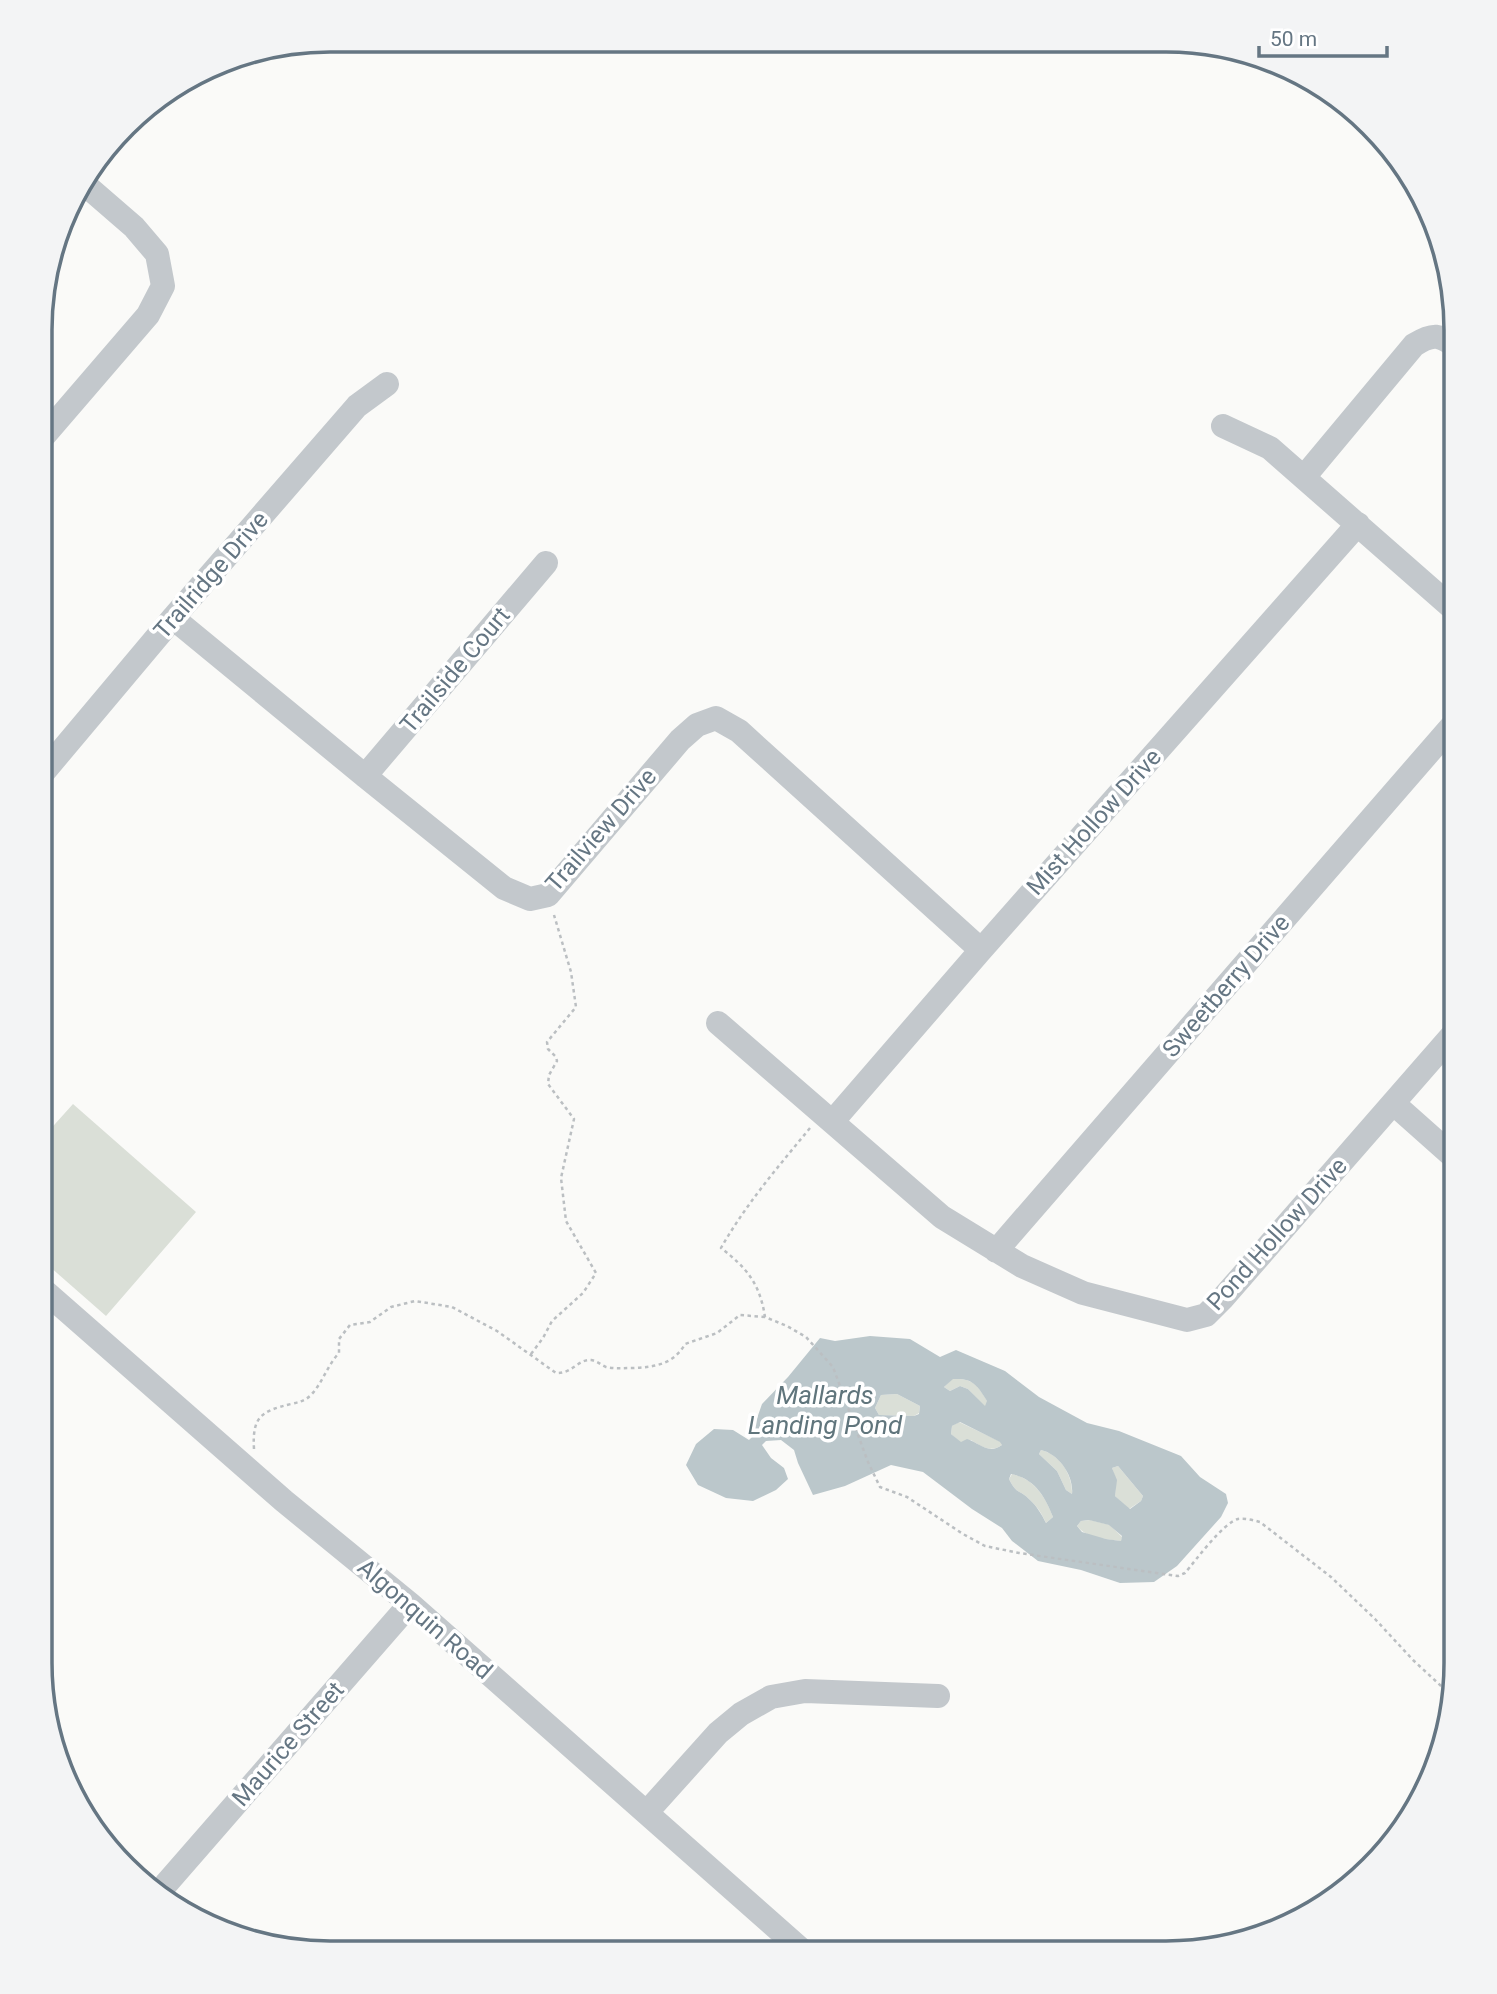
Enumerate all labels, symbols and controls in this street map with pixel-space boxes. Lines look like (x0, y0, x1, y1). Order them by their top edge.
scale bar (1259, 14, 1387, 58)
text: 50 m (1270, 27, 1317, 51)
street label: Trailridge Drive (148, 506, 274, 644)
street label: Trailside Court (394, 601, 516, 739)
street label: Mist Hollow Drive (1021, 743, 1167, 901)
street label: Trailview Drive (540, 763, 662, 897)
street label: Sweetberry Drive (1157, 909, 1295, 1063)
street label: Pond Hollow Drive (1201, 1152, 1353, 1316)
water label: Mallards Landing Pond (748, 1380, 903, 1440)
street label: Algonquin Road (352, 1553, 498, 1685)
street label: Maurice Street (226, 1676, 350, 1812)

